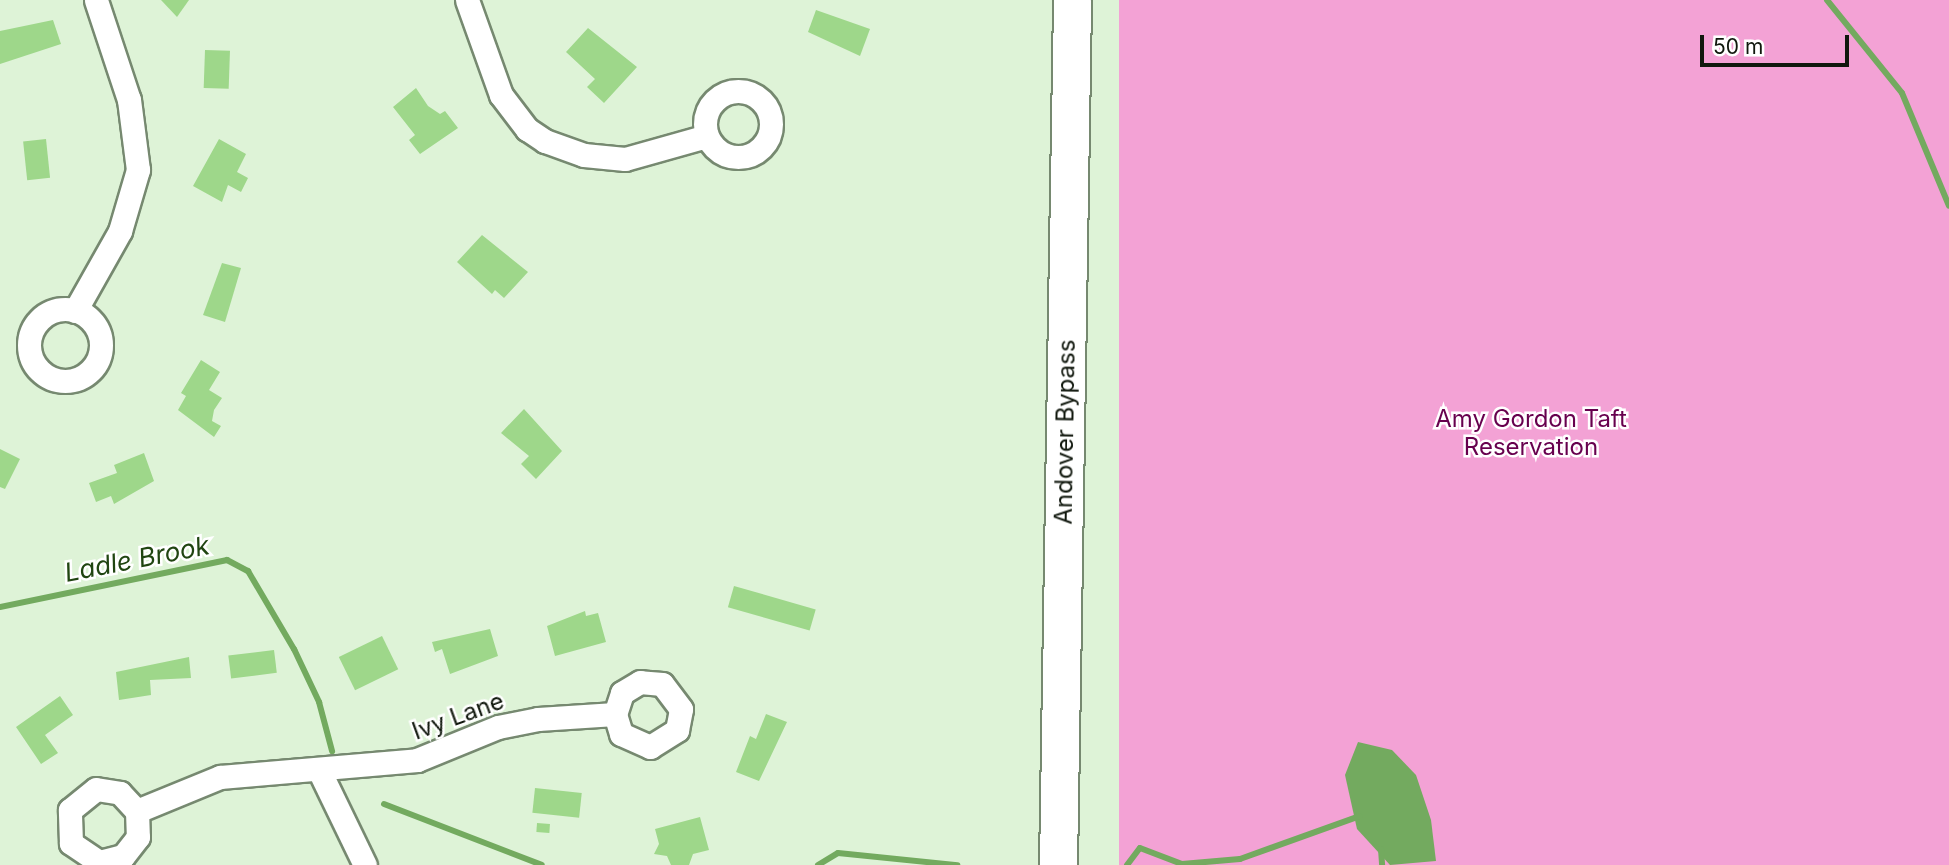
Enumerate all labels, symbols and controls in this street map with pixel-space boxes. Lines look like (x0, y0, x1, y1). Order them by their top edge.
scale bar (1704, 21, 1853, 65)
text: 50 m (1713, 34, 1763, 59)
street label: Andover Bypass (1049, 339, 1081, 525)
park label: Amy Gordon Taft Reservation (1435, 405, 1627, 461)
water label: Ladle Brook (62, 530, 212, 588)
street label: Ivy Lane (408, 686, 508, 746)

